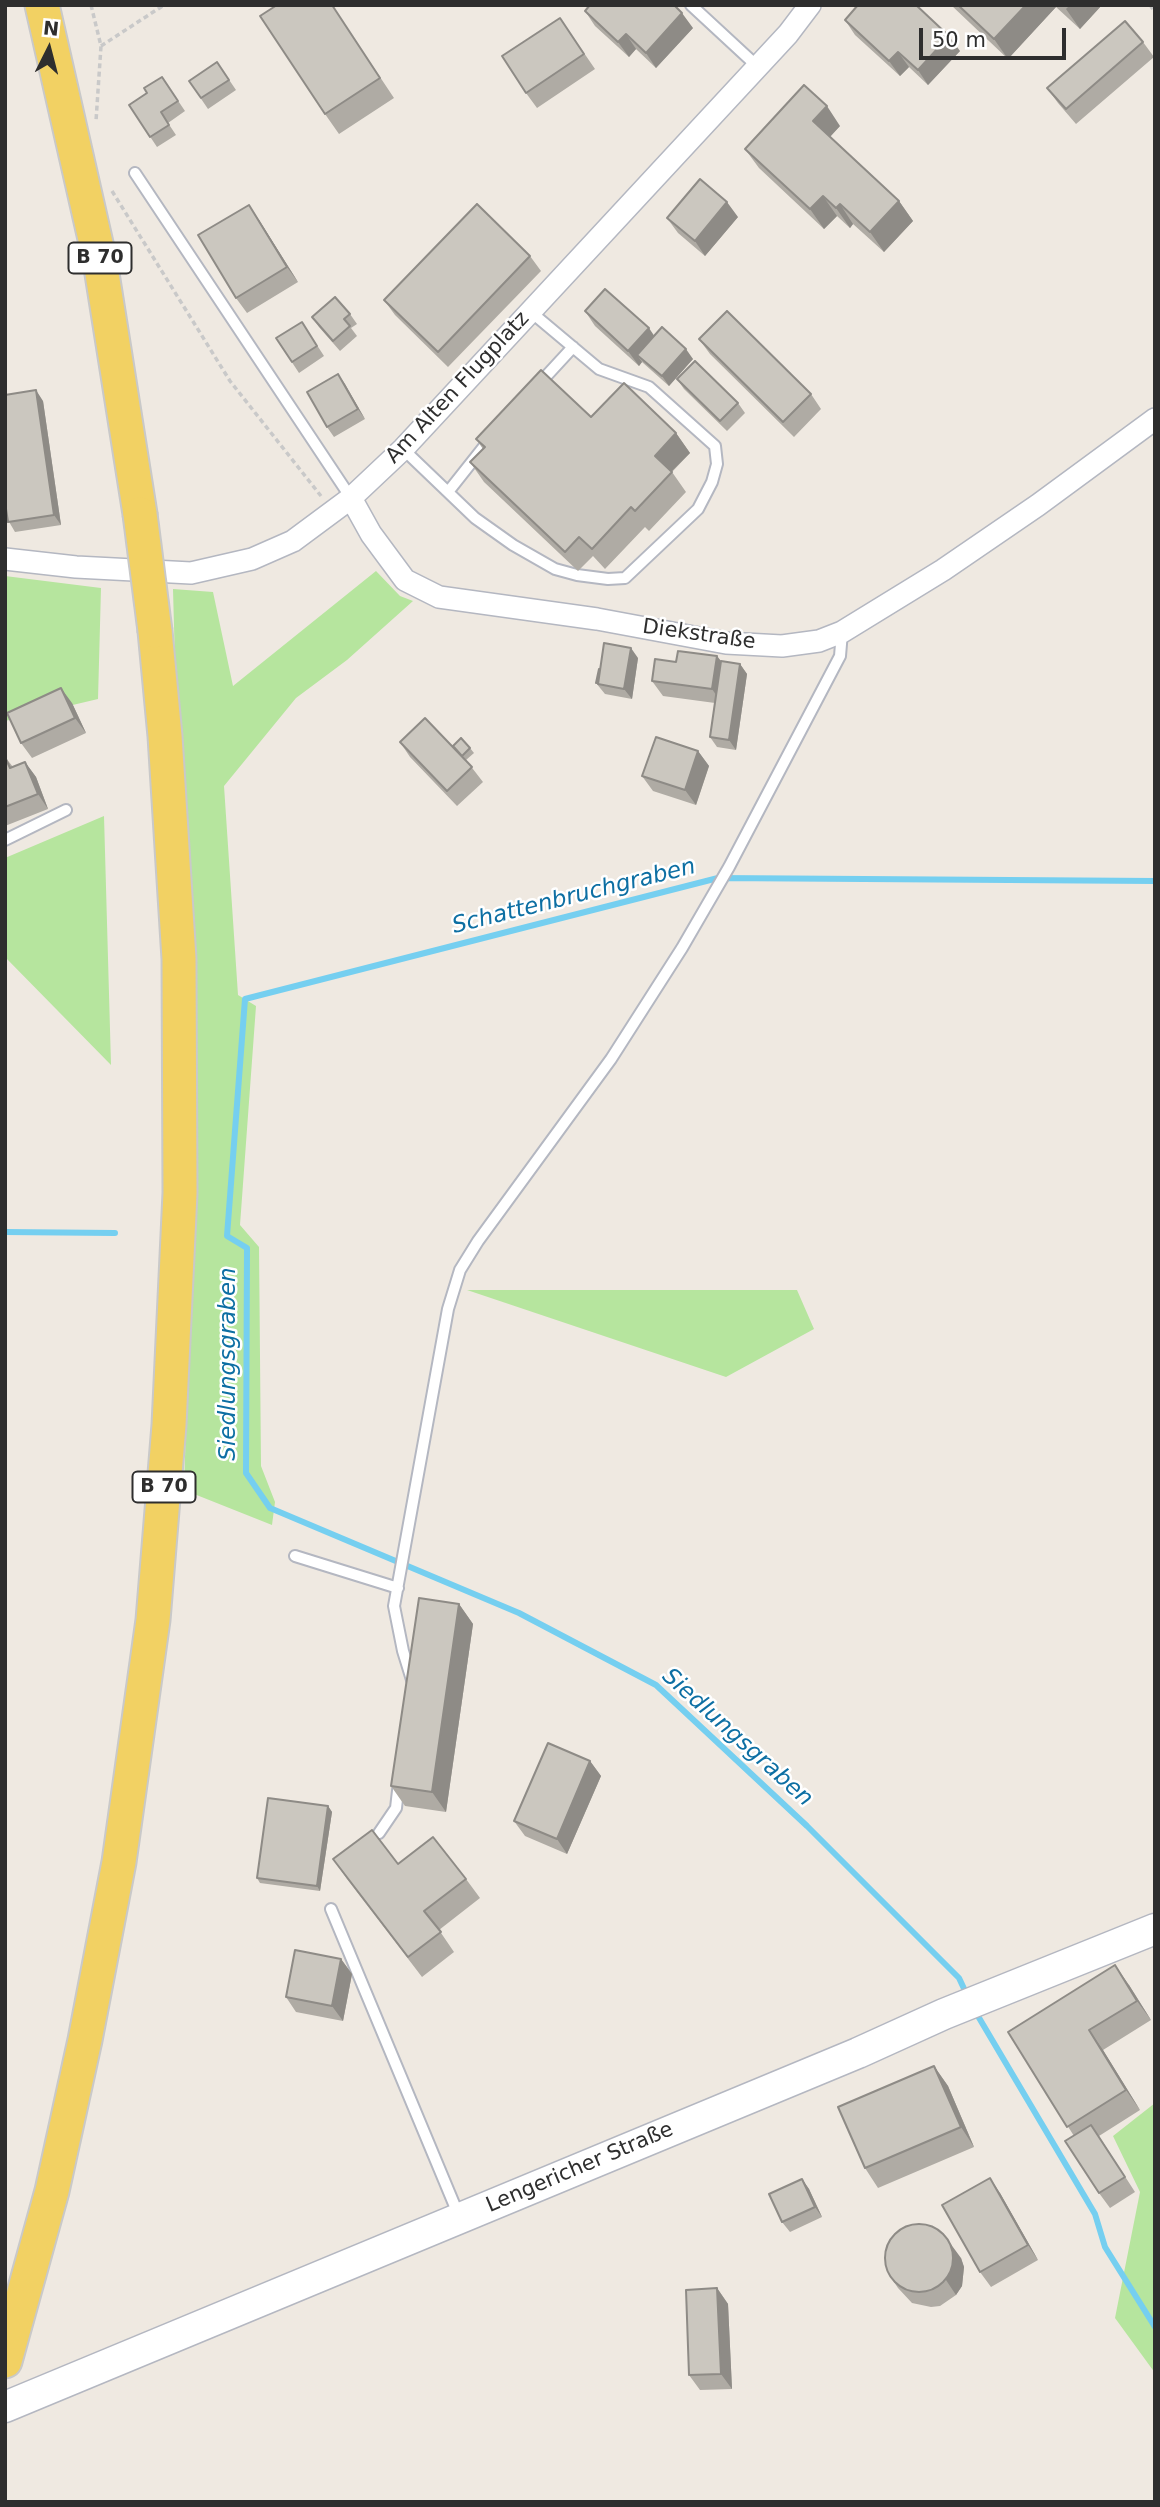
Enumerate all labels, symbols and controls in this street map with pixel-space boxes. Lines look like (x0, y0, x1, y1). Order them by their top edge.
north arrow (14, 14, 84, 84)
scale bar (922, 14, 1069, 58)
text: N (42, 16, 60, 40)
text: 50 m (932, 28, 986, 52)
road number: B 70 (68, 242, 132, 274)
street label: Am Alten Flugplatz (381, 307, 535, 469)
street label: Diekstraße (641, 615, 757, 655)
water label: Schattenbruchgraben (449, 853, 699, 941)
water label: Siedlungsgraben (215, 1267, 243, 1461)
road number: B 70 (132, 1471, 196, 1502)
water label: Siedlungsgraben (656, 1663, 818, 1813)
street label: Lengericher Straße (483, 2117, 677, 2219)

